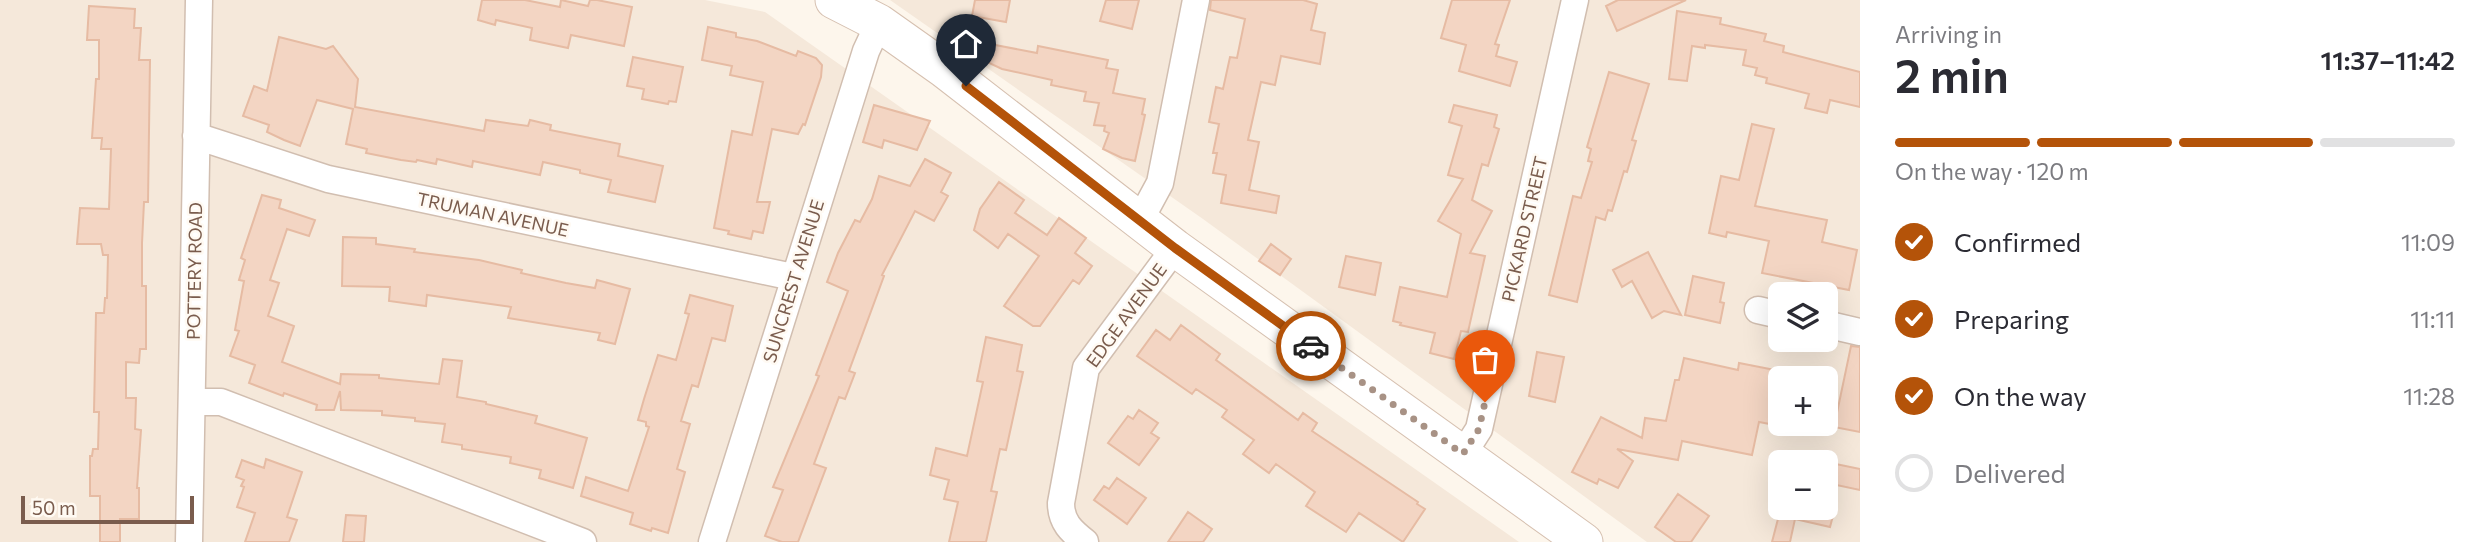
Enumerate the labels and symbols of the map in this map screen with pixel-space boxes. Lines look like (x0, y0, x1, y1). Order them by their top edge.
pin (936, 14, 996, 86)
street label: PICKARD STREET (1497, 154, 1551, 304)
street label: TRUMAN AVENUE (415, 187, 571, 241)
street label: SUNCREST AVENUE (758, 197, 828, 365)
street label: POTTERY ROAD (182, 202, 206, 340)
street label: EDGE AVENUE (1081, 259, 1171, 371)
courier (1276, 311, 1346, 381)
pin (1455, 330, 1515, 402)
scale bar (21, 493, 194, 525)

